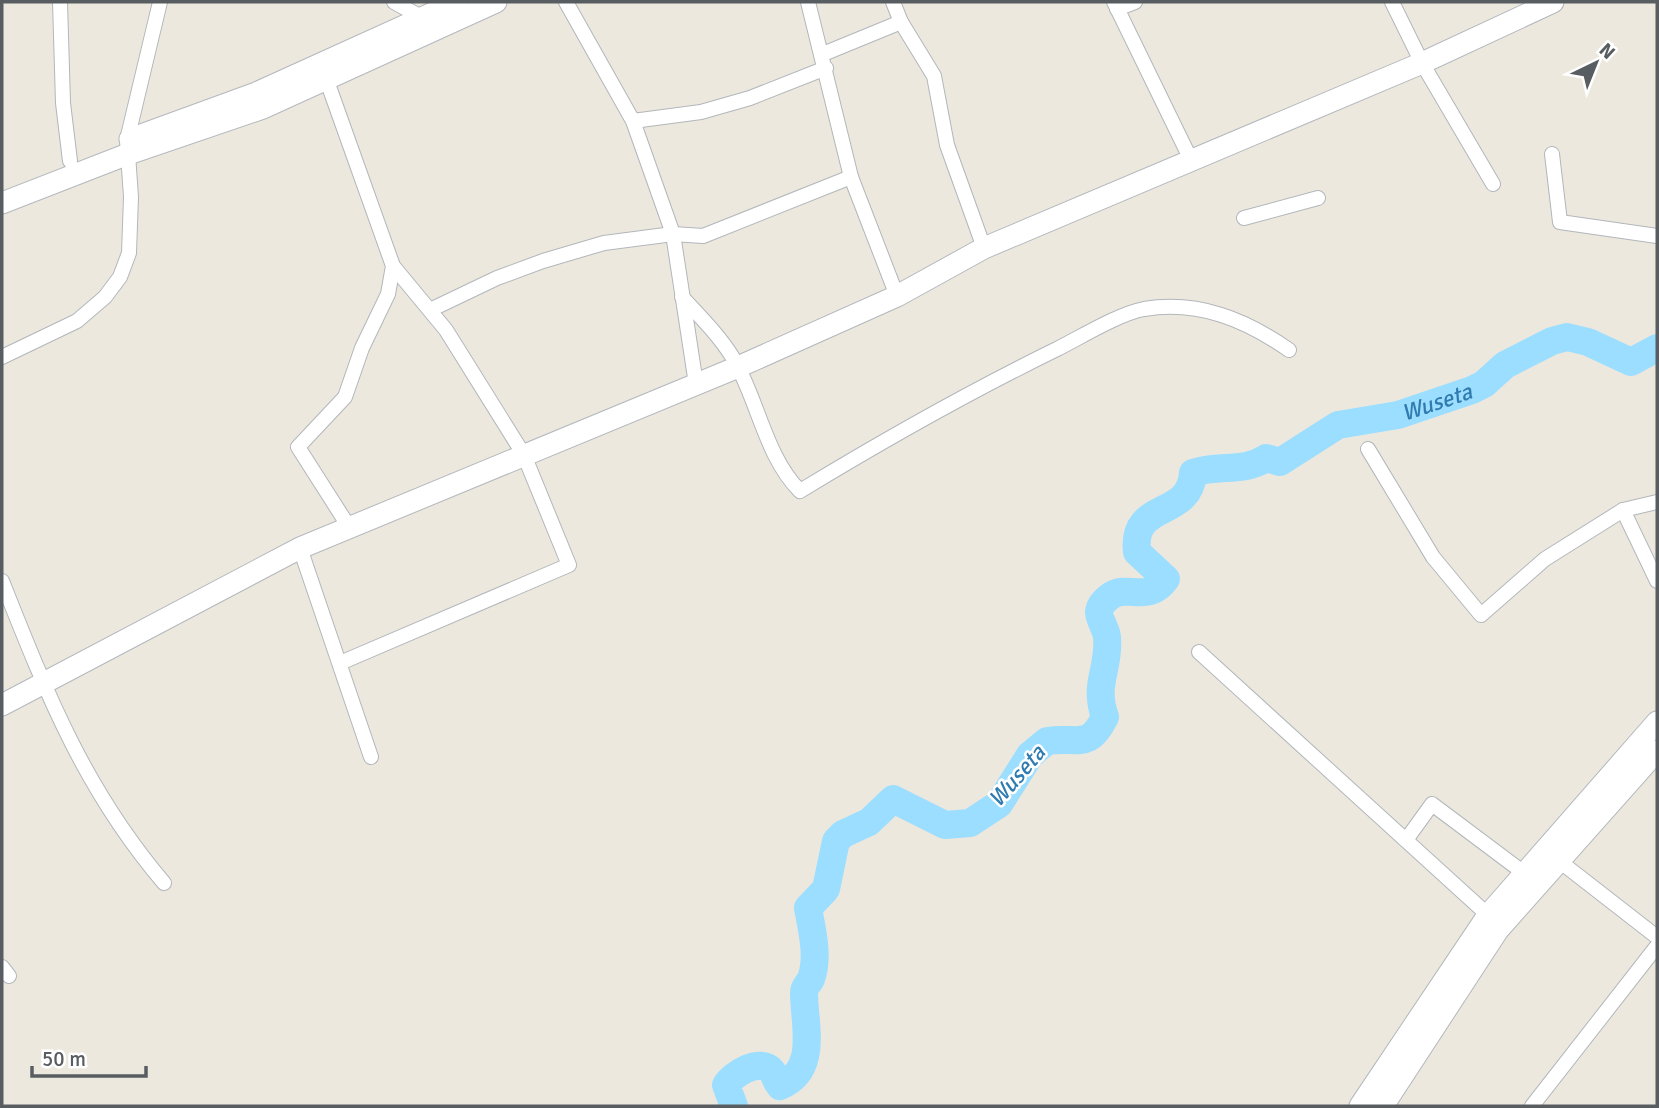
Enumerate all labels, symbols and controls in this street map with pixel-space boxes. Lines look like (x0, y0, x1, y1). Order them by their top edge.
north arrow (1561, 28, 1631, 98)
text: N (1594, 38, 1620, 65)
water label: Wuseta (1398, 376, 1477, 427)
water label: Wuseta (982, 738, 1053, 813)
scale bar (32, 1034, 145, 1078)
text: 50 m (42, 1046, 86, 1072)

